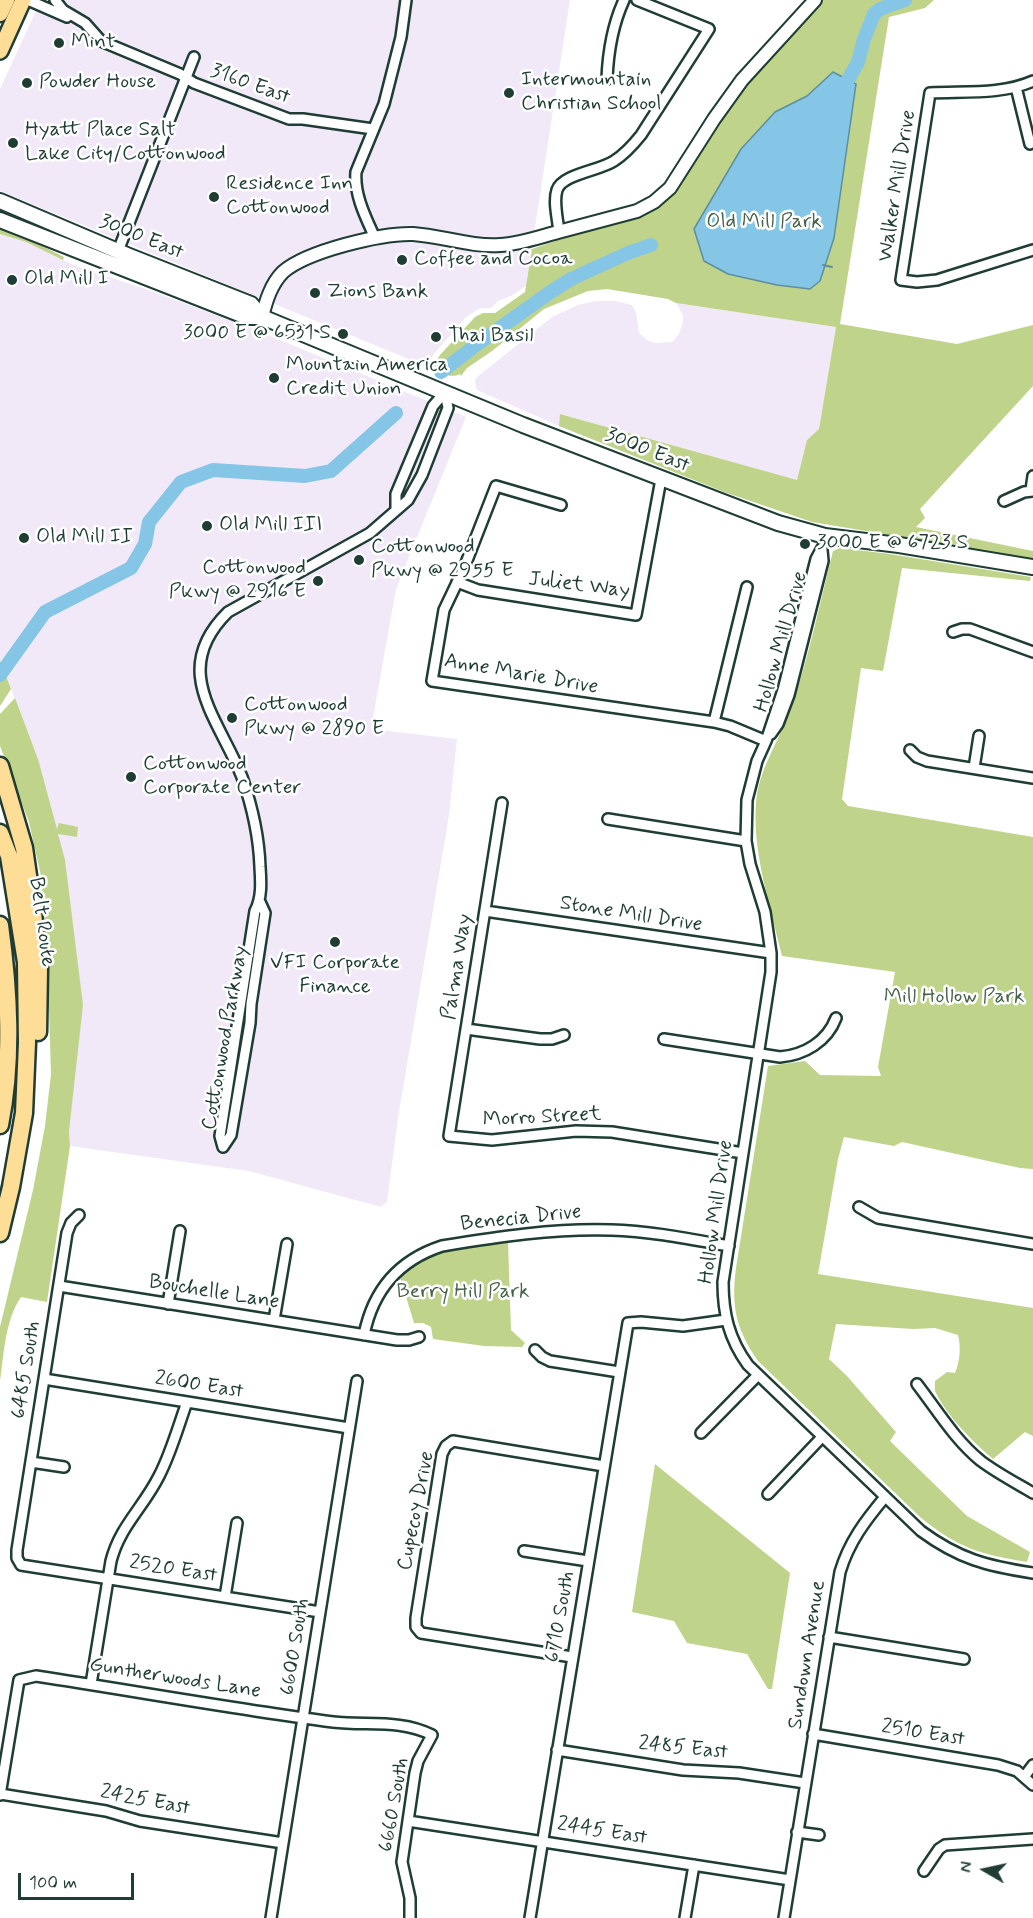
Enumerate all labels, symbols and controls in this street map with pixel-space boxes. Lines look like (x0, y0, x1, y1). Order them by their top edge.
place label: Mint (71, 30, 116, 56)
marker: Mint (52, 36, 66, 50)
street label: 3160 East (207, 59, 293, 111)
place label: Intermountain Christian School (521, 68, 662, 118)
place label: Powder House (39, 70, 156, 96)
marker: Powder House (20, 76, 34, 90)
marker: Intermountain Christian School (502, 86, 516, 100)
street label: Walker Mill Drive (874, 108, 922, 264)
place label: Hyatt Place Salt Lake City/Cottonwood (25, 118, 226, 168)
marker: Hyatt Place Salt Lake City/Cottonwood (6, 136, 20, 150)
place label: Residence Inn Cottonwood (226, 172, 353, 222)
marker: Residence Inn Cottonwood (207, 190, 221, 204)
street label: 3000 East (95, 210, 187, 266)
park label: Old Mill Park (706, 210, 822, 236)
place label: Coffee and Cocoa (414, 247, 573, 273)
marker: Coffee and Cocoa (395, 253, 409, 267)
place label: Old Mill I (24, 267, 109, 293)
marker: Old Mill I (5, 273, 19, 287)
place label: Zions Bank (327, 280, 428, 306)
marker: Zions Bank (308, 286, 322, 300)
place label: 3000 E @ 6531 S (183, 321, 331, 347)
place label: Thai Basil (448, 324, 533, 350)
marker: 3000 E @ 6531 S (336, 327, 350, 341)
marker: Thai Basil (429, 330, 443, 344)
place label: Mountain America Credit Union (286, 353, 448, 403)
marker: Mountain America Credit Union (267, 371, 281, 385)
street label: 3000 East (601, 423, 693, 479)
place label: Old Mill III (219, 513, 322, 539)
marker: Old Mill III (200, 519, 214, 533)
place label: Old Mill II (36, 525, 133, 551)
marker: Old Mill II (17, 531, 31, 545)
place label: 3000 E @ 6723 S (817, 531, 968, 557)
place label: Cottonwood Pkwy @ 2955 E (371, 535, 514, 585)
marker: 3000 E @ 6723 S (798, 537, 812, 551)
marker: Cottonwood Pkwy @ 2955 E (352, 553, 366, 567)
place label: Cottonwood Pkwy @ 2916 E (169, 556, 306, 606)
street label: Juliet Way (527, 567, 631, 605)
street label: Hollow Mill Drive (750, 569, 814, 715)
marker: Cottonwood Pkwy @ 2916 E (311, 574, 325, 588)
street label: Anne Marie Drive (442, 649, 600, 701)
place label: Cottonwood Pkwy @ 2890 E (244, 693, 384, 743)
marker: Cottonwood Pkwy @ 2890 E (225, 711, 239, 725)
place label: Cottonwood Corporate Center (143, 752, 301, 802)
marker: Cottonwood Corporate Center (124, 770, 138, 784)
street label: Belt Route (22, 876, 60, 968)
street label: Stone Mill Drive (558, 891, 704, 939)
street label: Palma Way (437, 912, 479, 1022)
marker: VFI Corporate Finance (328, 935, 342, 949)
street label: Cottonwood Parkway (197, 944, 255, 1132)
place label: VFI Corporate Finance (270, 951, 400, 1001)
park label: Mill Hollow Park (884, 985, 1024, 1011)
street label: Morro Street (482, 1102, 602, 1134)
street label: Hollow Mill Drive (694, 1138, 740, 1286)
street label: Benecia Drive (459, 1200, 583, 1238)
street label: Bouchelle Lane (147, 1270, 281, 1316)
park label: Berry Hill Park (397, 1280, 529, 1306)
street label: 6485 South (7, 1319, 47, 1421)
street label: 2600 East (153, 1367, 245, 1405)
street label: Cupecoy Drive (393, 1449, 441, 1573)
street label: 2520 East (127, 1551, 219, 1589)
street label: 6710 South (541, 1569, 581, 1665)
street label: Sundown Avenue (784, 1579, 832, 1731)
street label: 6600 South (276, 1597, 316, 1697)
street label: Guntherwoods Lane (88, 1653, 262, 1705)
street label: 2510 East (879, 1715, 967, 1753)
street label: 2485 East (637, 1732, 729, 1766)
street label: 6660 South (374, 1756, 416, 1854)
street label: 2425 East (98, 1780, 192, 1822)
street label: 2445 East (555, 1812, 649, 1852)
north arrow (955, 1840, 1015, 1900)
text: N (956, 1860, 978, 1874)
scale bar (21, 1861, 136, 1899)
text: 100 m (29, 1871, 77, 1895)

